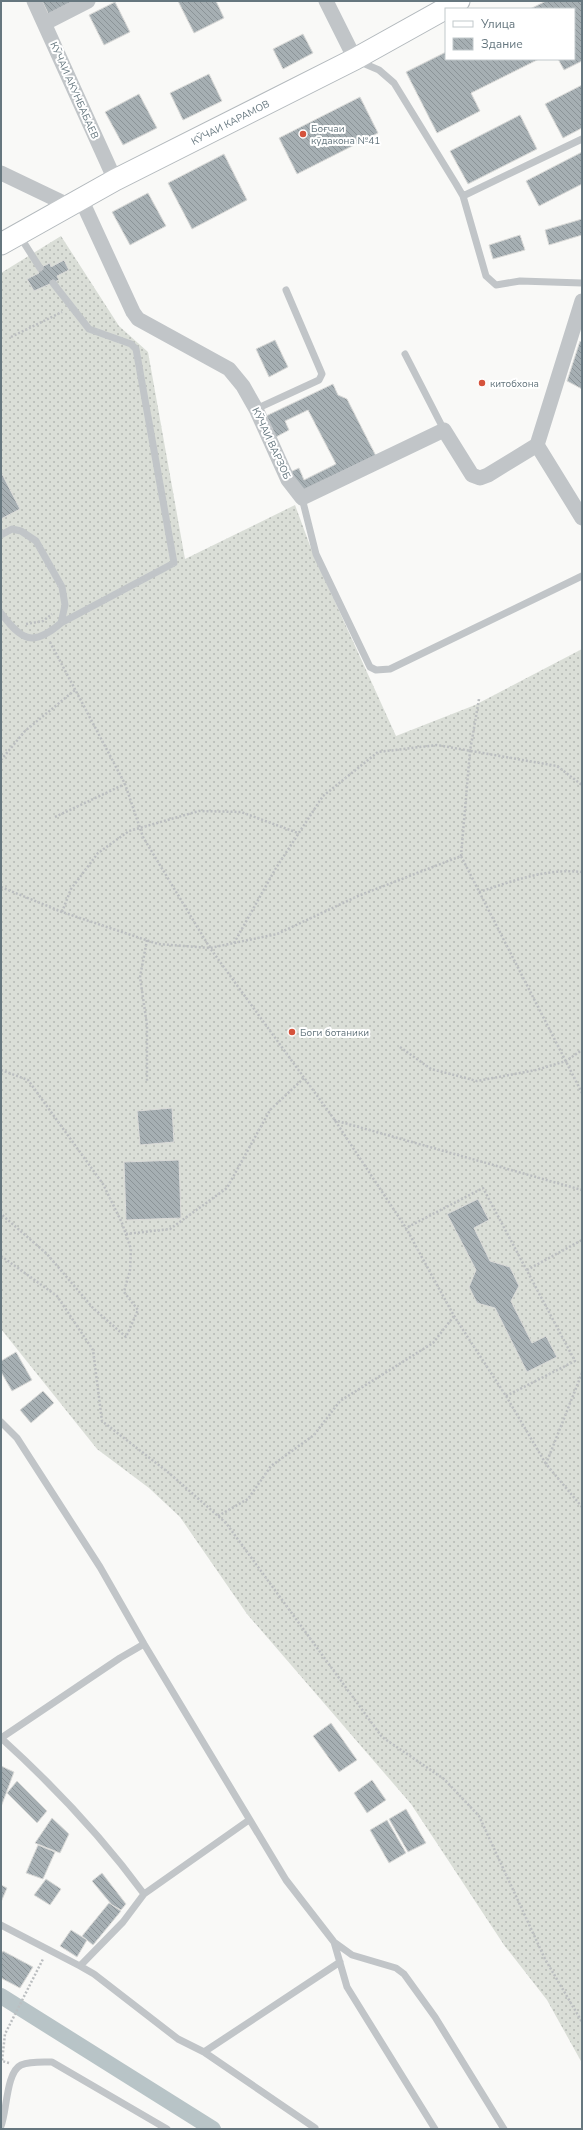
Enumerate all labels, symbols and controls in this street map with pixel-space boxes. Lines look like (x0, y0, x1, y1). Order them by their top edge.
legend (445, 8, 575, 60)
text: Улица (480, 16, 515, 32)
text: Здание (481, 36, 523, 52)
street label: КӮЧАИ АКУНБАБАЕВ (46, 40, 102, 141)
street label: КӮЧАИ КАРАМОВ (189, 97, 272, 149)
place label: Боғчаи кӯдакона №41 (311, 122, 380, 148)
marker: Боғчаи кӯдакона №41 (298, 129, 308, 139)
place label: китобхона (490, 377, 539, 391)
marker: китобхона (477, 378, 487, 388)
street label: КӮЧАИ ВАРЗОБ (248, 405, 294, 482)
place label: Боги ботаники (300, 1026, 369, 1040)
marker: Боги ботаники (287, 1027, 297, 1037)

